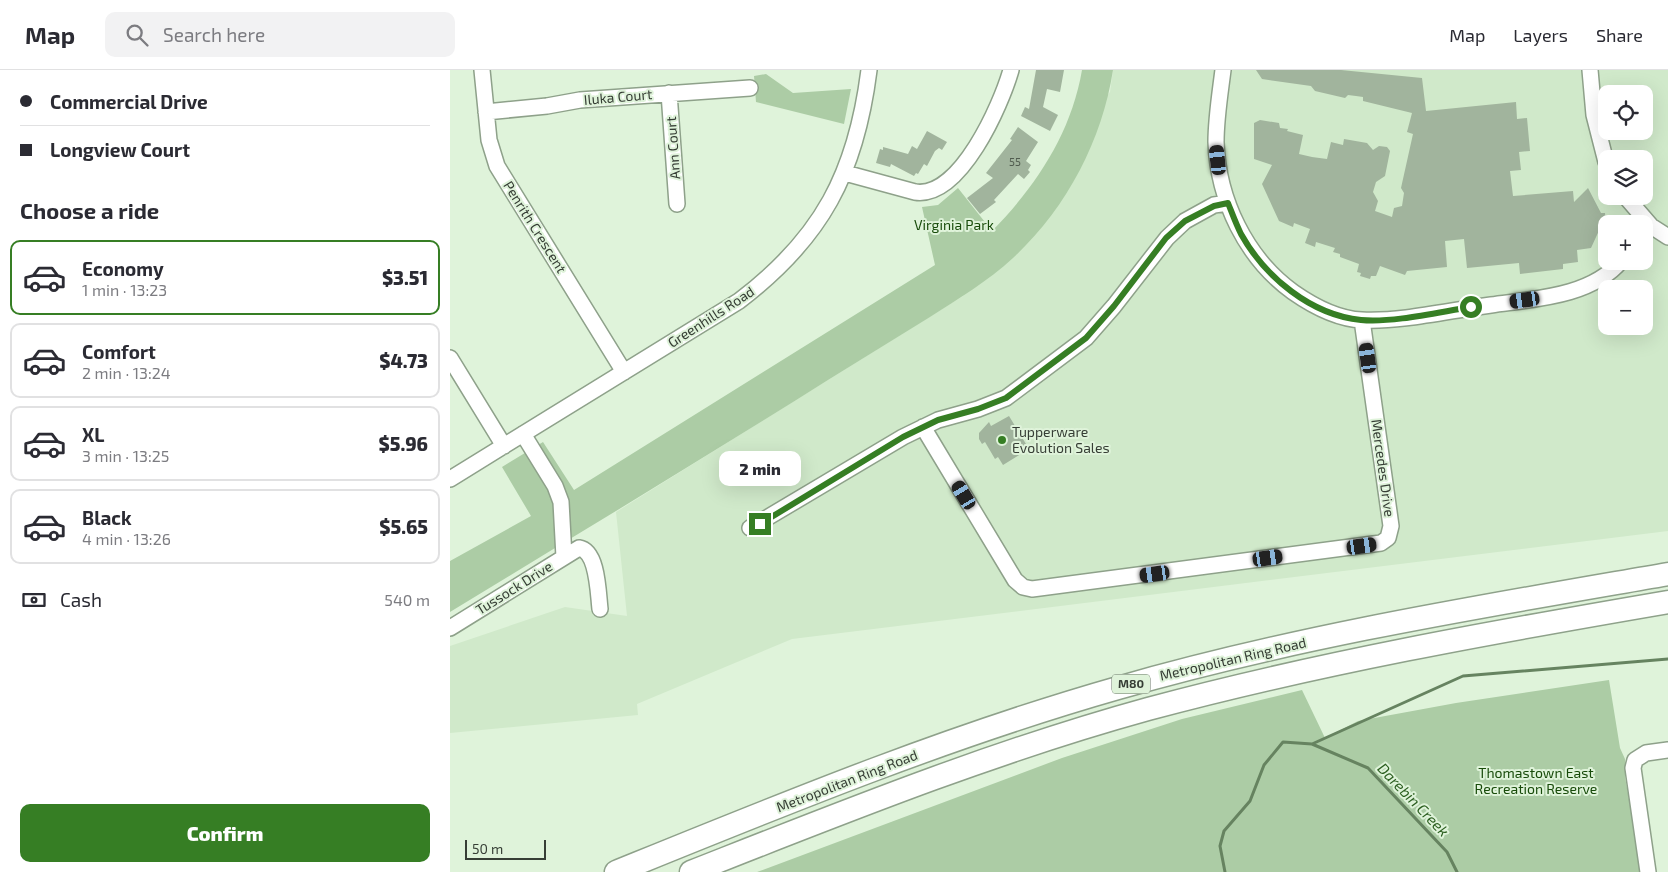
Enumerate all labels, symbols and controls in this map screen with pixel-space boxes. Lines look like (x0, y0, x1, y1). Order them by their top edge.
search box (105, 12, 455, 57)
text: Map (25, 20, 75, 49)
icon: search (123, 21, 151, 49)
text: Search here (163, 23, 265, 46)
text: Map (1449, 24, 1485, 46)
text: Layers (1513, 24, 1568, 46)
text: Share (1596, 24, 1643, 46)
street label: Iluka Court (583, 85, 653, 108)
map controls (1598, 85, 1653, 335)
button: locate (1598, 85, 1653, 140)
text: Commercial Drive (50, 90, 208, 113)
street label: Ann Court (662, 116, 683, 180)
text: Longview Court (50, 138, 190, 161)
car (1208, 144, 1227, 176)
button: layers (1598, 150, 1653, 205)
house number: 55 (1009, 155, 1021, 168)
street label: Penrith Crescent (500, 178, 571, 276)
text: Choose a ride (20, 197, 159, 223)
button: + (1598, 215, 1653, 270)
park label: Virginia Park (914, 216, 994, 233)
icon: car (22, 255, 67, 300)
text: Economy (82, 257, 164, 280)
text: $3.51 (382, 266, 428, 289)
text: 1 min · 13:23 (82, 280, 167, 299)
button: − (1598, 280, 1653, 335)
street label: Greenhills Road (664, 282, 757, 351)
car (1509, 290, 1540, 310)
route start (1460, 296, 1482, 318)
icon: car (22, 338, 67, 383)
text: Comfort (82, 340, 156, 363)
car (1358, 342, 1377, 374)
text: $4.73 (379, 349, 428, 372)
text: 2 min · 13:24 (82, 363, 171, 382)
street label: Mercedes Drive (1368, 418, 1399, 518)
icon: car (22, 421, 67, 466)
text: XL (82, 423, 104, 446)
place label: Tupperware Evolution Sales (1012, 423, 1110, 456)
text: $5.96 (379, 432, 428, 455)
marker: Tupperware Evolution Sales (996, 434, 1008, 446)
text: 3 min · 13:25 (82, 446, 169, 465)
callout: 2 min (719, 452, 801, 486)
text: 2 min (739, 459, 781, 478)
car (949, 478, 978, 512)
icon: car (22, 504, 67, 549)
text: Black (82, 506, 132, 529)
route end (749, 513, 771, 535)
text: $5.65 (379, 515, 428, 538)
text: 4 min · 13:26 (82, 529, 171, 548)
car (1346, 536, 1377, 556)
car (1252, 548, 1283, 568)
street label: Tussock Drive (472, 557, 555, 618)
car (1139, 564, 1170, 584)
icon: cash (20, 586, 48, 614)
text: Cash (60, 588, 102, 611)
text: 540 m (384, 590, 430, 609)
street label: Metropolitan Ring Road (1158, 633, 1308, 684)
road number: M80 (1112, 674, 1150, 694)
street label: Metropolitan Ring Road (774, 746, 920, 815)
water label: Darebin Creek (1374, 759, 1453, 840)
park label: Thomastown East Recreation Reserve (1475, 764, 1597, 797)
button: Confirm (20, 804, 430, 862)
scale bar (465, 837, 546, 860)
text: 50 m (472, 840, 503, 857)

